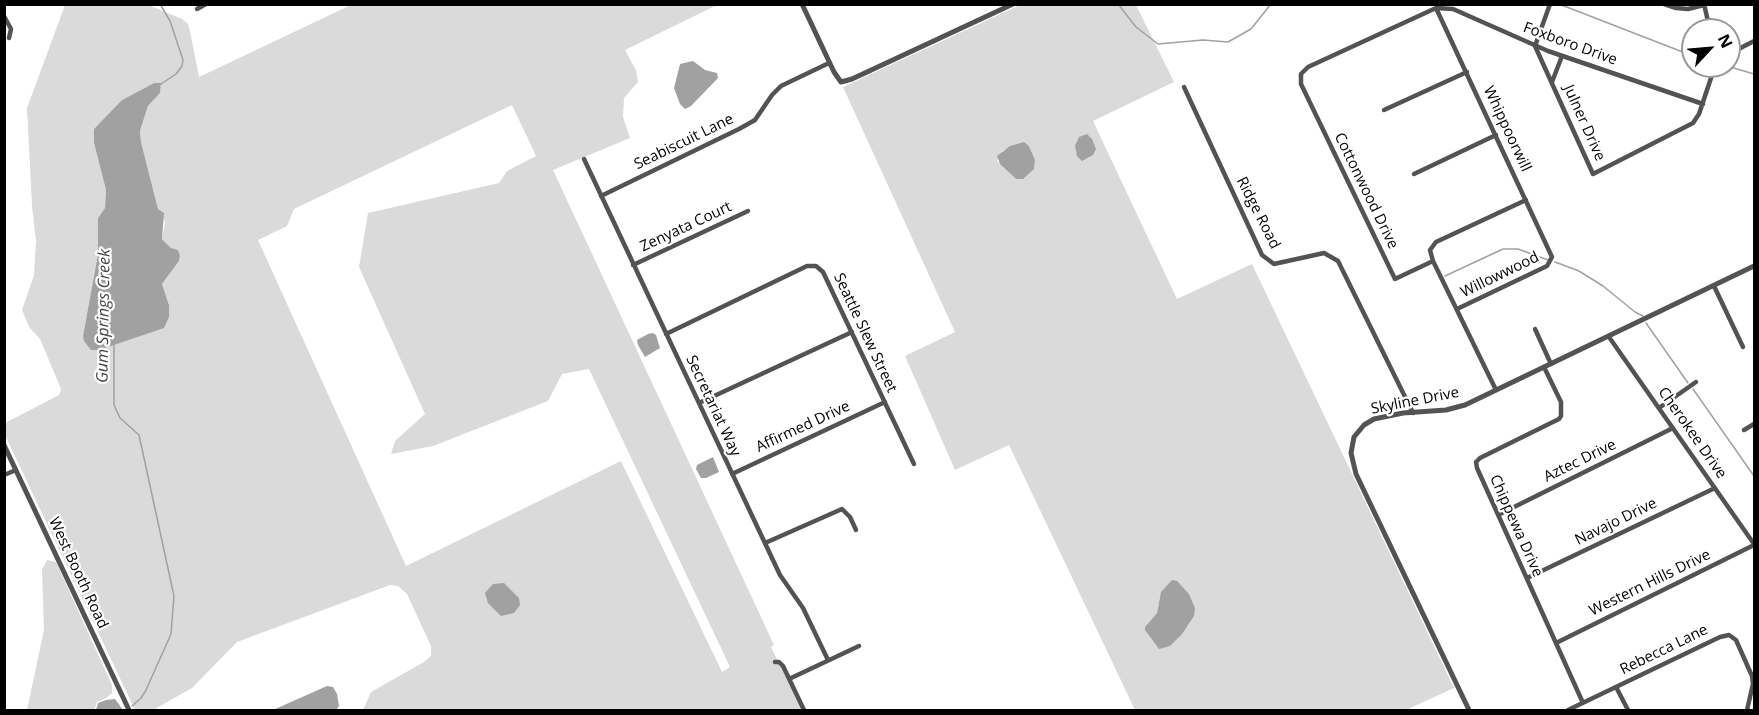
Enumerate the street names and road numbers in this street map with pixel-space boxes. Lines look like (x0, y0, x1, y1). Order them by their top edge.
street label: Foxboro Drive (1521, 19, 1619, 69)
street label: Julner Drive (1559, 82, 1609, 164)
street label: Whippoorwill (1479, 83, 1535, 175)
street label: Seabiscuit Lane (631, 110, 737, 174)
street label: Cottonwood Drive (1330, 130, 1402, 252)
street label: Ridge Road (1232, 174, 1284, 252)
street label: Zenyata Court (637, 198, 735, 256)
street label: Willowwood (1458, 248, 1542, 302)
street label: Seattle Slew Street (829, 270, 901, 396)
street label: Secretariat Way (682, 353, 744, 459)
street label: Skyline Drive (1369, 384, 1461, 418)
street label: Cherokee Drive (1654, 384, 1730, 482)
street label: Affirmed Drive (753, 397, 853, 457)
street label: Aztec Drive (1541, 436, 1619, 486)
street label: Chippewa Drive (1485, 472, 1547, 580)
street label: Navajo Drive (1572, 494, 1660, 550)
street label: West Booth Road (44, 515, 112, 631)
street label: Western Hills Drive (1586, 546, 1714, 620)
street label: Rebecca Lane (1617, 621, 1711, 679)

